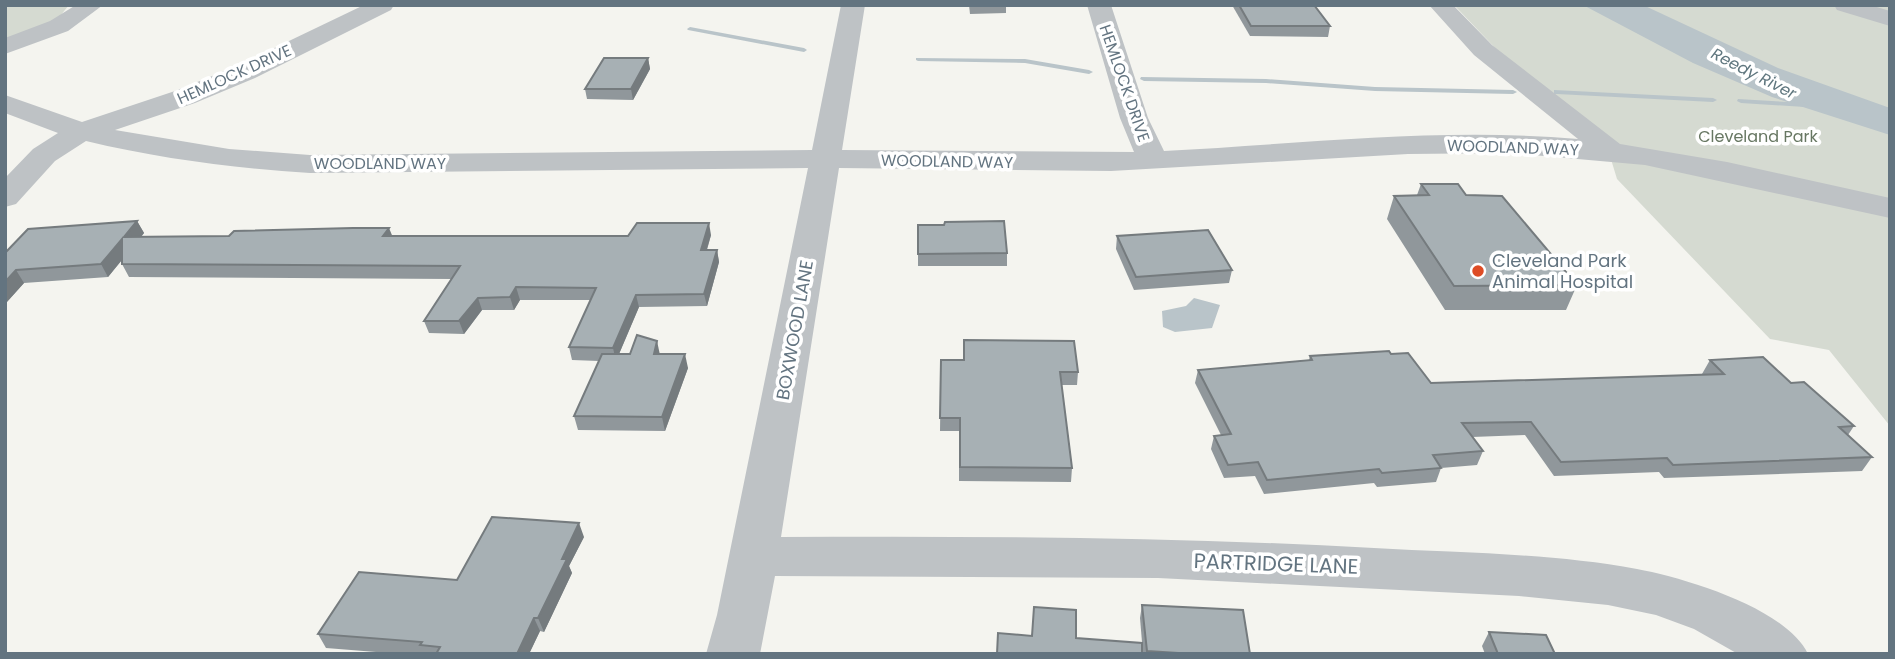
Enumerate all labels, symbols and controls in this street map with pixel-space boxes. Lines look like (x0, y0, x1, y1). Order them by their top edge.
street label: HEMLOCK DRIVE (1094, 21, 1155, 145)
street label: HEMLOCK DRIVE (173, 39, 295, 110)
water label: Reedy River (1707, 42, 1801, 105)
park label: Cleveland Park (1698, 125, 1818, 148)
street label: WOODLAND WAY (1446, 134, 1580, 161)
street label: WOODLAND WAY (881, 149, 1014, 174)
street label: WOODLAND WAY (314, 152, 447, 175)
place label: Cleveland Park Animal Hospital (1492, 248, 1633, 294)
street label: BOXWOOD LANE (770, 258, 819, 402)
marker: Cleveland Park Animal Hospital (1470, 263, 1486, 279)
street label: PARTRIDGE LANE (1193, 546, 1359, 581)

